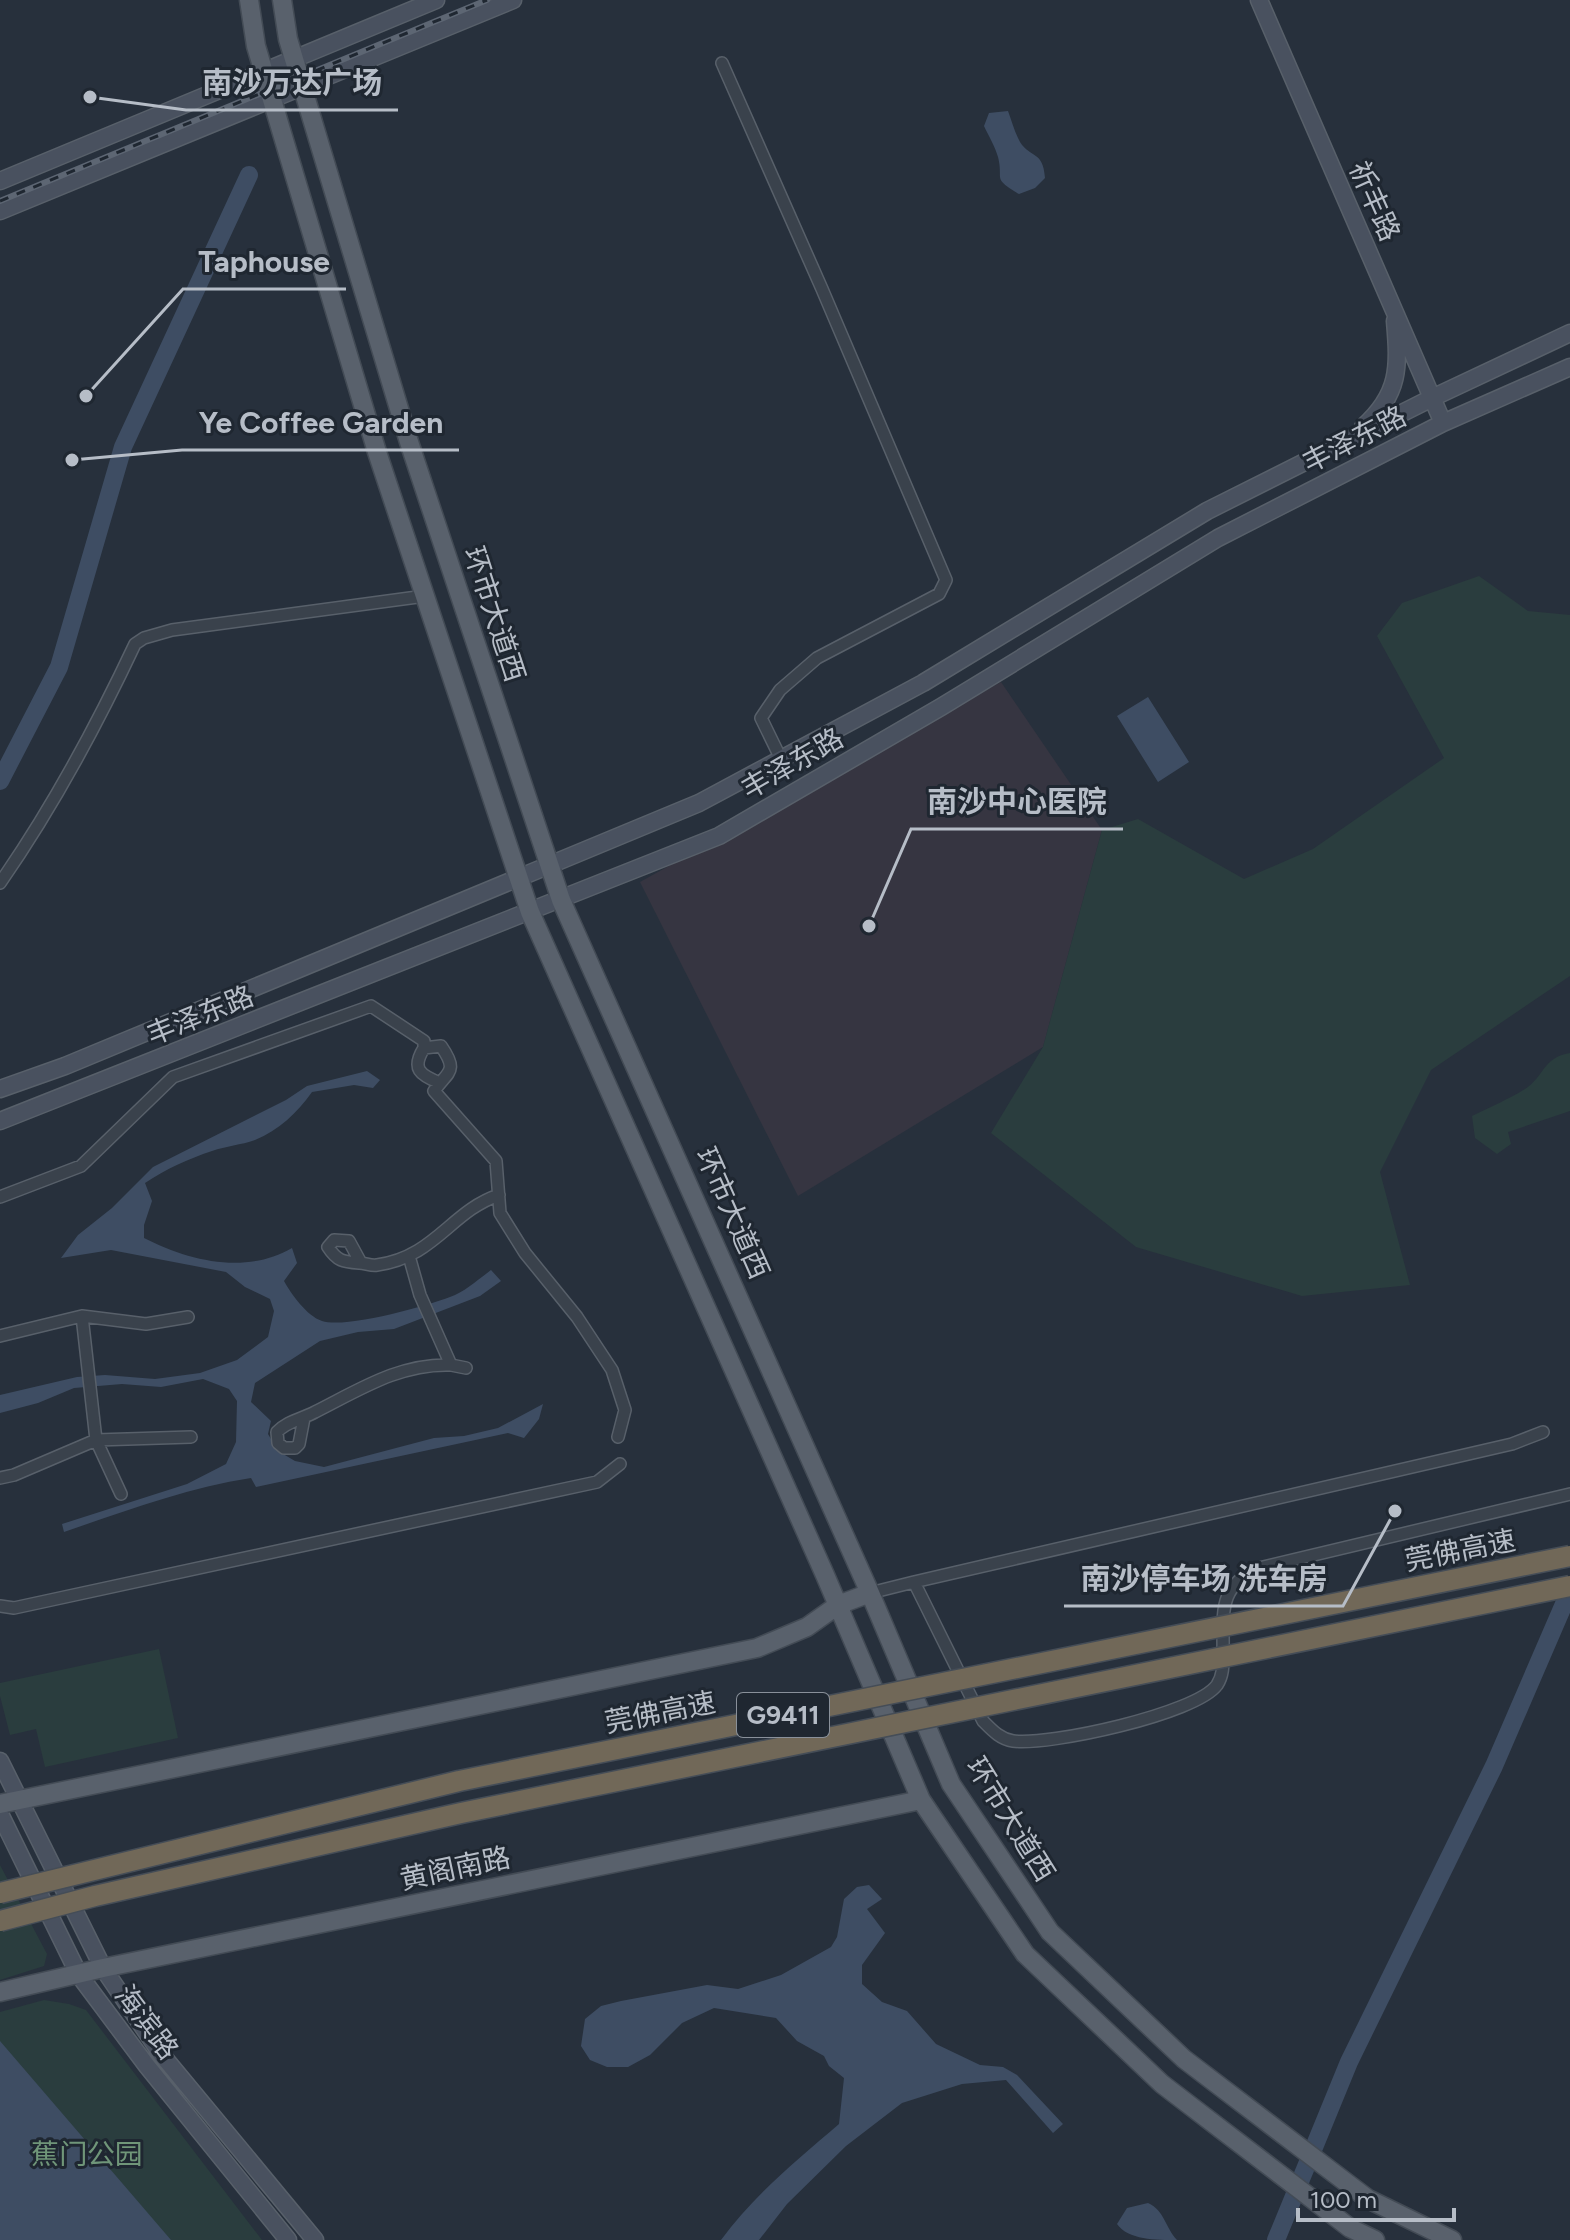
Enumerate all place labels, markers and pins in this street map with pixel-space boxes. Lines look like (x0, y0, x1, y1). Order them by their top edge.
callout: 南沙万达广场 (186, 56, 398, 110)
callout: Taphouse (183, 235, 346, 289)
callout: Ye Coffee Garden (182, 396, 459, 450)
callout: 南沙中心医院 (911, 775, 1123, 829)
callout: 南沙停车场 洗车房 (1064, 1552, 1343, 1606)

